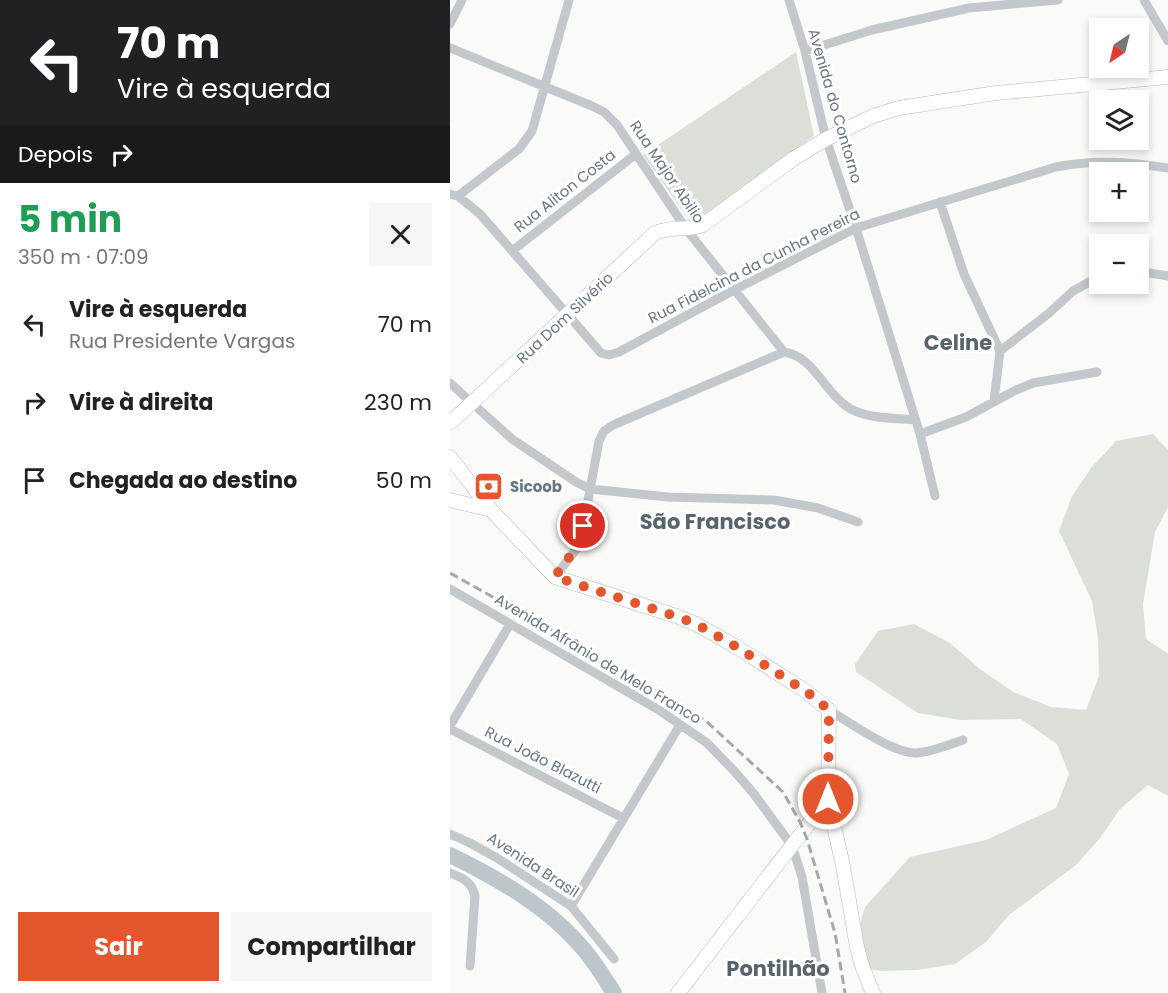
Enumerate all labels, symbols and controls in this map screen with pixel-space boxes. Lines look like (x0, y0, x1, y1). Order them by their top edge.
text: 70 m (117, 14, 220, 73)
north arrow (1089, 18, 1149, 78)
map controls (1089, 18, 1149, 294)
icon: left (18, 24, 96, 102)
street label: Avenida do Contorno (803, 26, 868, 186)
text: Vire à esquerda (117, 70, 331, 107)
button: layers (1089, 90, 1149, 150)
street label: Rua Major Abilio (625, 116, 710, 227)
icon: right (105, 138, 138, 171)
text: Depois (18, 139, 93, 170)
street label: Rua Aliton Costa (510, 144, 620, 237)
button: + (1089, 162, 1149, 222)
text: 5 min (18, 194, 122, 245)
button: close (369, 203, 432, 266)
street label: Rua Fidelcina da Cunha Pereira (644, 203, 863, 328)
button: − (1089, 234, 1149, 294)
text: 350 m · 07:09 (18, 243, 149, 271)
street label: Rua Dom Silvério (512, 267, 618, 368)
text: Vire à esquerda (69, 294, 247, 325)
icon: left (18, 308, 51, 341)
text: 70 m (378, 309, 432, 340)
text: Rua Presidente Vargas (69, 327, 295, 355)
district label: Celine (924, 328, 992, 357)
icon: right (18, 386, 51, 419)
text: Vire à direita (69, 387, 214, 418)
text: 230 m (364, 387, 432, 418)
icon: arrive (18, 464, 51, 497)
text: Chegada ao destino (69, 465, 297, 496)
text: 50 m (376, 465, 432, 496)
bank icon: Sicoob (473, 471, 505, 503)
place label: Sicoob (510, 476, 562, 497)
pin (557, 500, 608, 551)
district label: São Francisco (640, 507, 790, 536)
icon: arrive (566, 509, 599, 542)
street label: Avenida Afrânio de Melo Franco (491, 588, 706, 729)
street label: Rua João Blazutti (481, 721, 605, 798)
position arrow (796, 767, 860, 831)
street label: Avenida Brasil (483, 827, 583, 902)
button: Sair (18, 912, 219, 981)
button: Compartilhar (231, 912, 432, 981)
district label: Pontilhão (726, 954, 830, 983)

